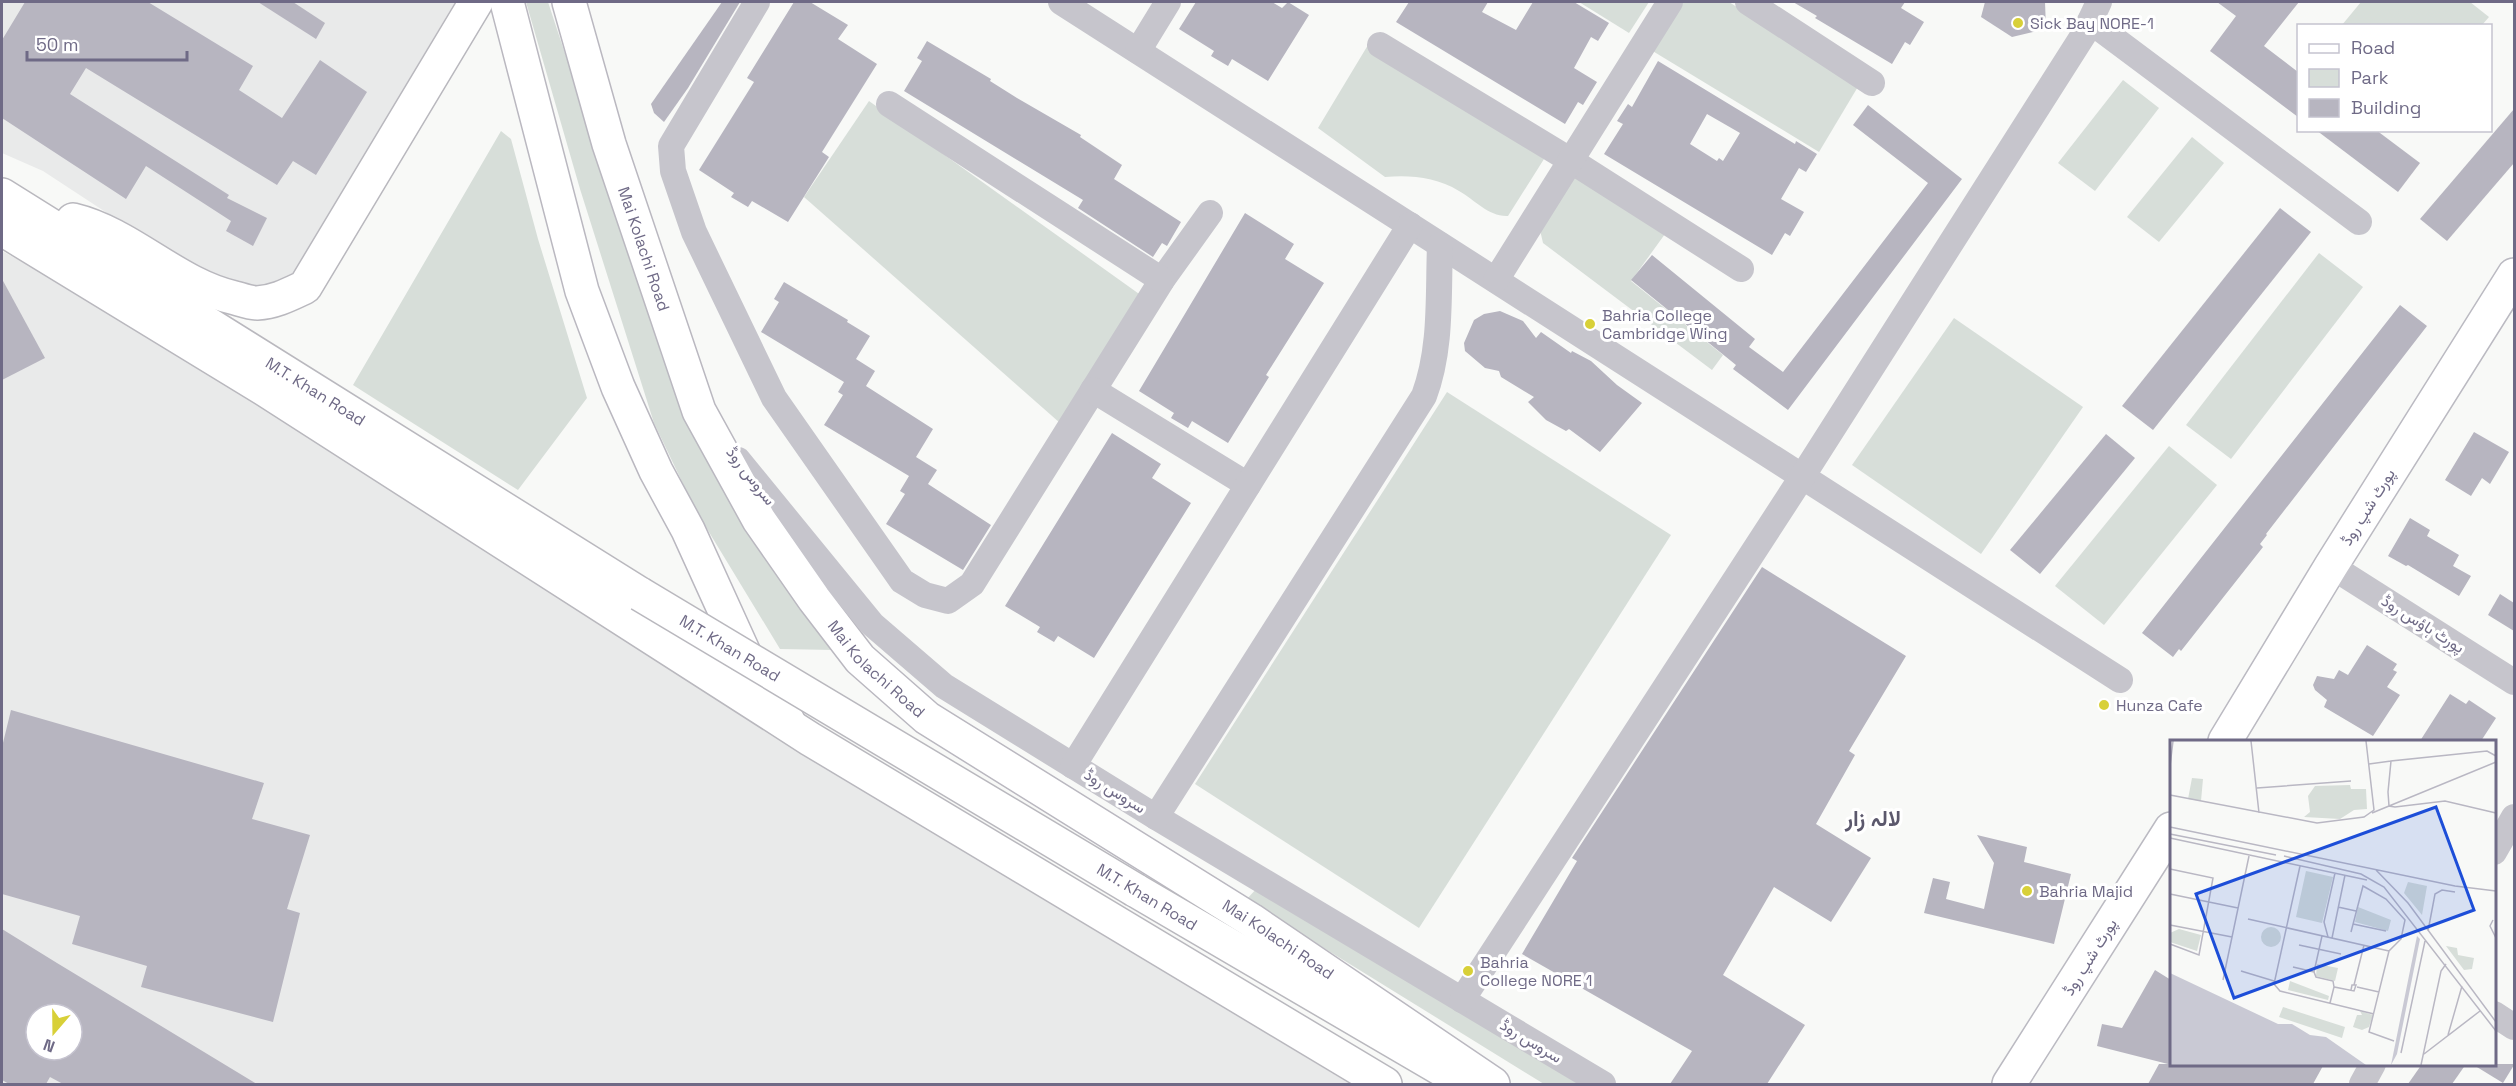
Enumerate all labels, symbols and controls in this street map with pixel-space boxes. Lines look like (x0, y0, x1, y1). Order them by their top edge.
place label: Sick Bay NORE-1 (2030, 13, 2154, 34)
marker: Sick Bay NORE-1 (2011, 16, 2025, 30)
scale bar (27, 24, 188, 62)
legend (2297, 24, 2492, 132)
text: 50 m (36, 33, 78, 56)
text: Road (2351, 36, 2395, 59)
text: Park (2351, 66, 2389, 89)
text: Building (2351, 96, 2421, 119)
street label: Mai Kolachi Road (614, 184, 675, 314)
place label: Bahria College Cambridge Wing (1602, 305, 1728, 344)
marker: Bahria College Cambridge Wing (1583, 317, 1597, 331)
street label: M.T. Khan Road (262, 352, 370, 430)
street label: سروس روڈ (722, 442, 780, 510)
street label: پورٹ شپ روڈ (2336, 464, 2401, 550)
street label: پورٹ ہاؤس روڈ (2377, 590, 2469, 659)
street label: M.T. Khan Road (676, 610, 784, 686)
street label: Mai Kolachi Road (823, 616, 930, 722)
place label: Hunza Cafe (2116, 695, 2203, 716)
marker: Hunza Cafe (2097, 698, 2111, 712)
inset map (2170, 740, 2495, 1065)
street label: سروس روڈ (1080, 764, 1150, 818)
district label: لالہ زار (1844, 804, 1901, 832)
street label: M.T. Khan Road (1093, 859, 1201, 935)
place label: Bahria Majid (2039, 881, 2133, 902)
marker: Bahria Majid (2020, 884, 2034, 898)
street label: Mai Kolachi Road (1219, 894, 1338, 984)
street label: پورٹ شپ روڈ (2058, 914, 2123, 1000)
place label: Bahria College NORE 1 (1480, 952, 1593, 991)
marker: Bahria College NORE 1 (1461, 964, 1475, 978)
north arrow (24, 1002, 84, 1062)
street label: سروس روڈ (1496, 1014, 1566, 1068)
text: N (40, 1034, 58, 1057)

